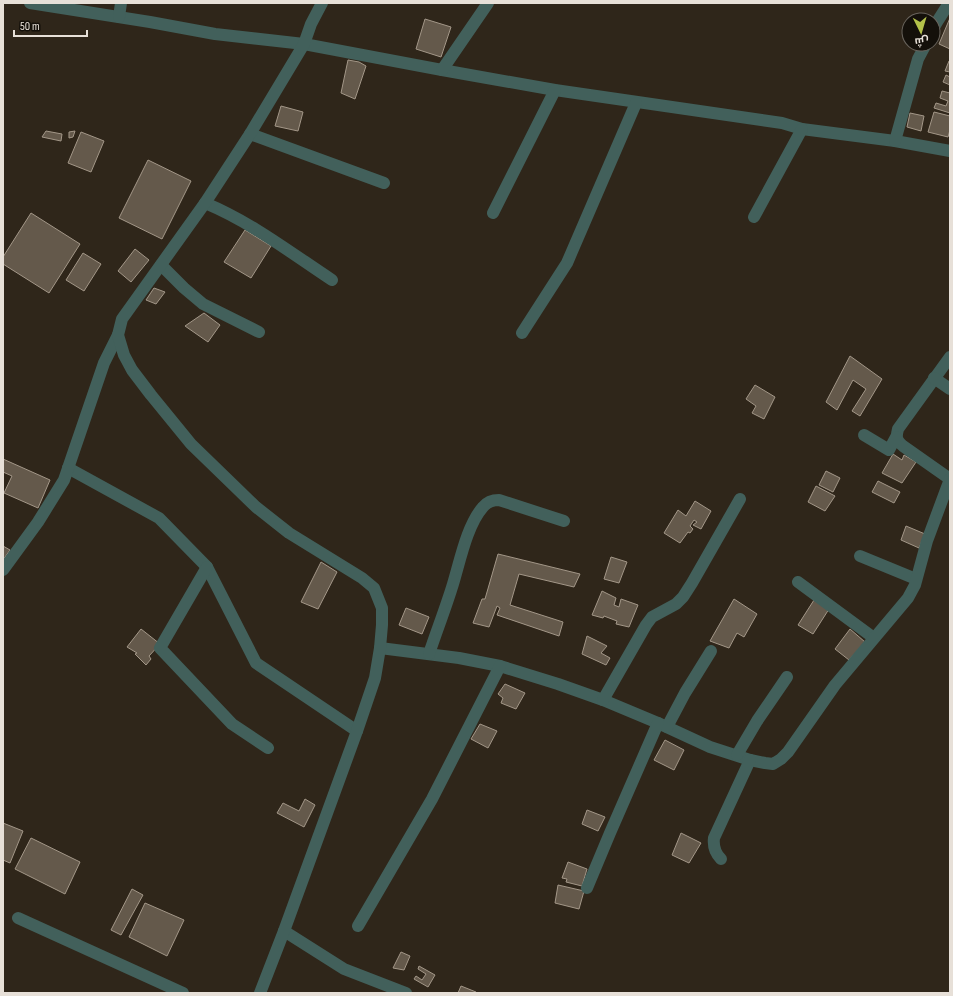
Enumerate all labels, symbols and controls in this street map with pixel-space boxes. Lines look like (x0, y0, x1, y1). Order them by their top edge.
scale bar (14, 12, 87, 38)
north arrow (901, 12, 941, 52)
text: 50 m (20, 19, 40, 34)
text: ش (914, 34, 929, 49)

